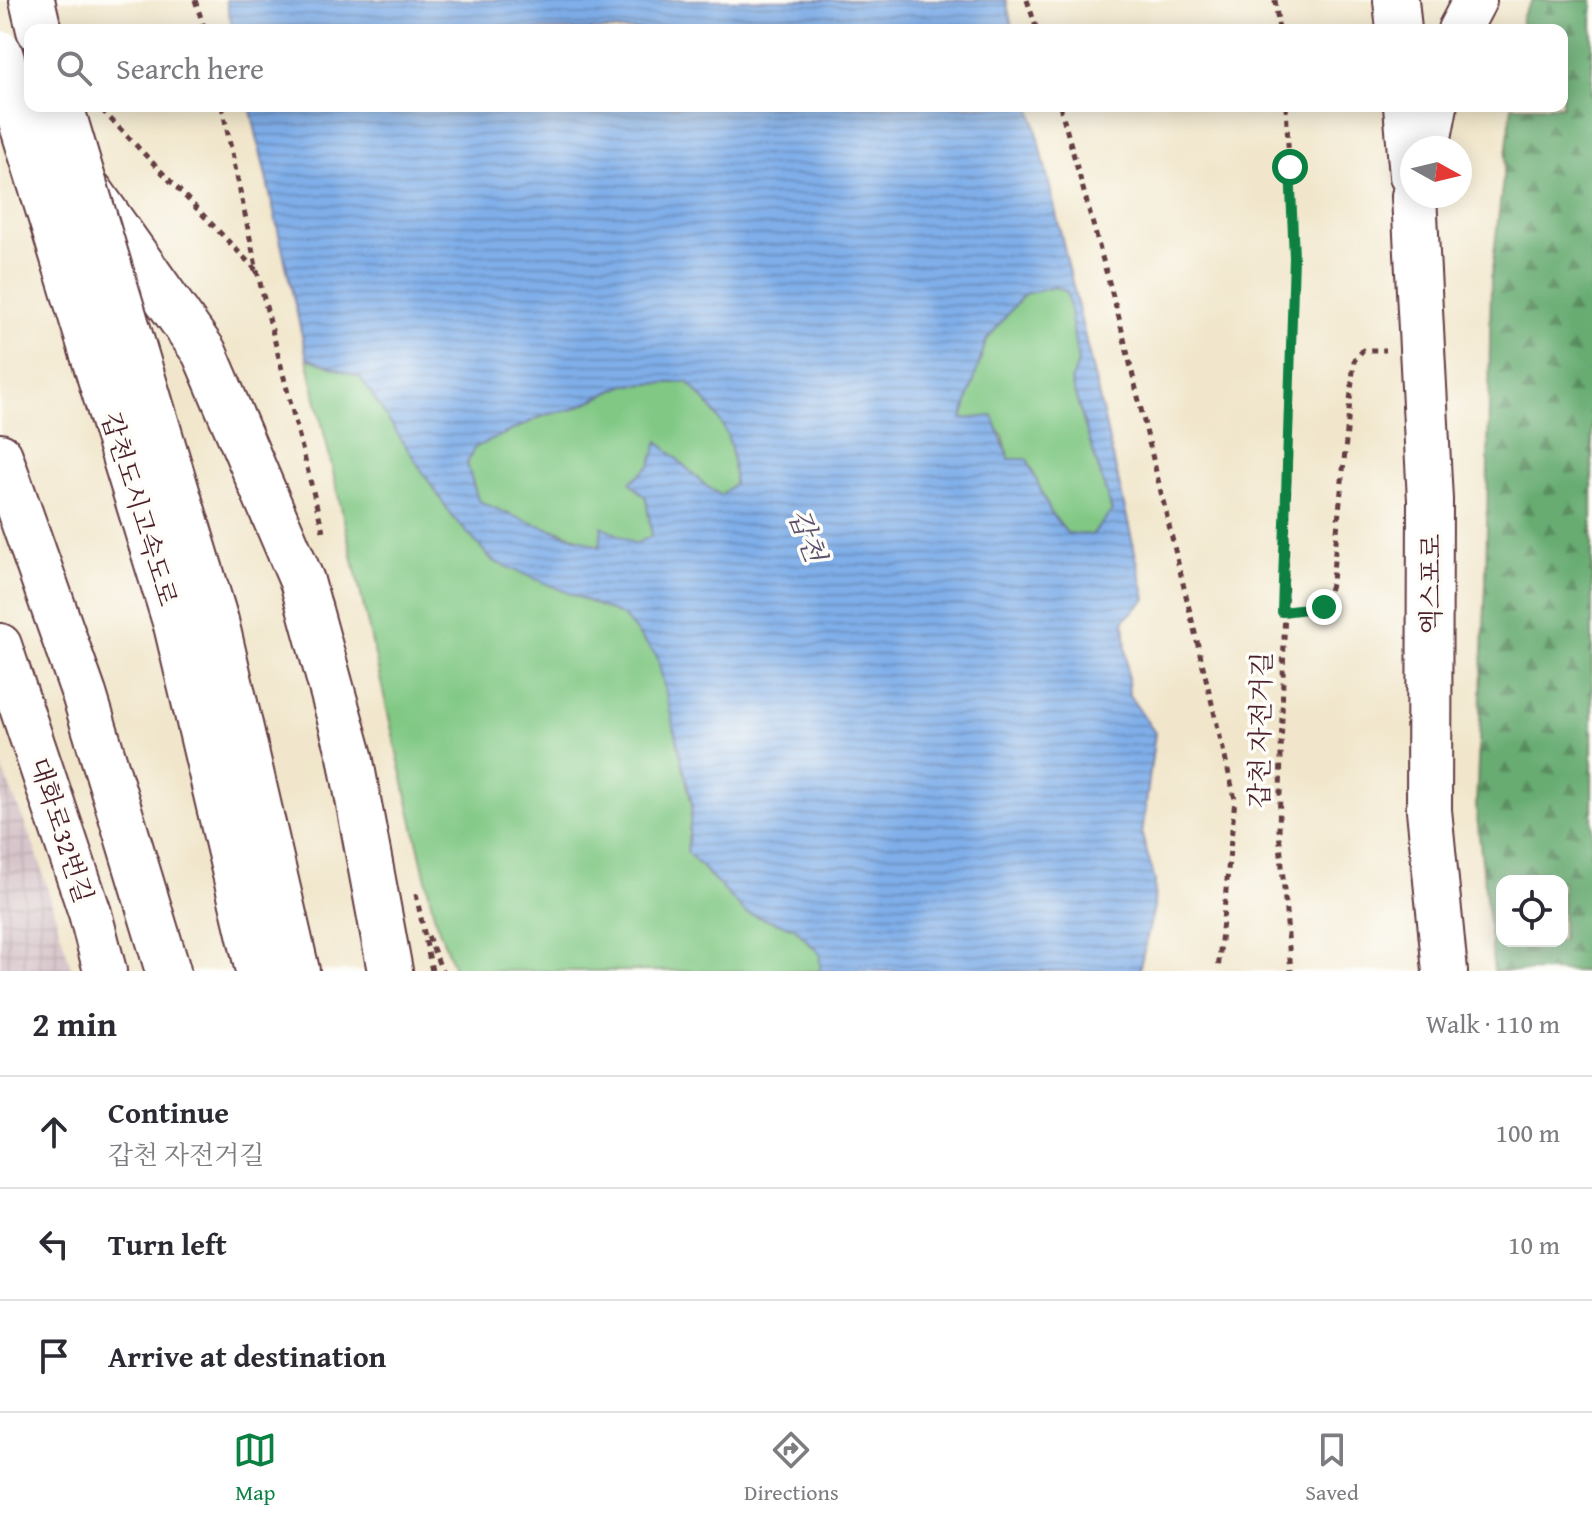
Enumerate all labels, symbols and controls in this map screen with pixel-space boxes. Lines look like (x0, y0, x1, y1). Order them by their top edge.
search box (24, 24, 1568, 112)
icon: search (52, 46, 96, 90)
text: Search here (116, 46, 264, 90)
north arrow (1400, 136, 1472, 208)
route start (1272, 149, 1308, 185)
street label: 갑천도시고속도로 (92, 407, 188, 611)
water label: 갑천 (779, 502, 838, 569)
street label: 엑스포로 (1411, 534, 1450, 634)
route end (1306, 589, 1342, 625)
street label: 갑천 자전거길 (1239, 651, 1281, 809)
street label: 대화로32번길 (20, 752, 104, 908)
map controls (1496, 875, 1568, 947)
button: locate (1496, 875, 1568, 947)
text: 2 min (32, 999, 117, 1048)
text: Walk · 110 m (1426, 1004, 1560, 1043)
text: Continue (108, 1090, 229, 1134)
icon: ahead (32, 1110, 76, 1154)
text: 100 m (1495, 1113, 1560, 1152)
text: 갑천 자전거길 (108, 1135, 264, 1174)
icon: left (32, 1222, 76, 1266)
text: Turn left (108, 1222, 227, 1266)
text: 10 m (1508, 1225, 1560, 1264)
icon: arrive (32, 1334, 76, 1378)
text: Arrive at destination (108, 1334, 386, 1378)
tab: Map (233, 1428, 277, 1508)
tab: Directions (744, 1428, 839, 1508)
tab: Saved (1305, 1428, 1359, 1508)

